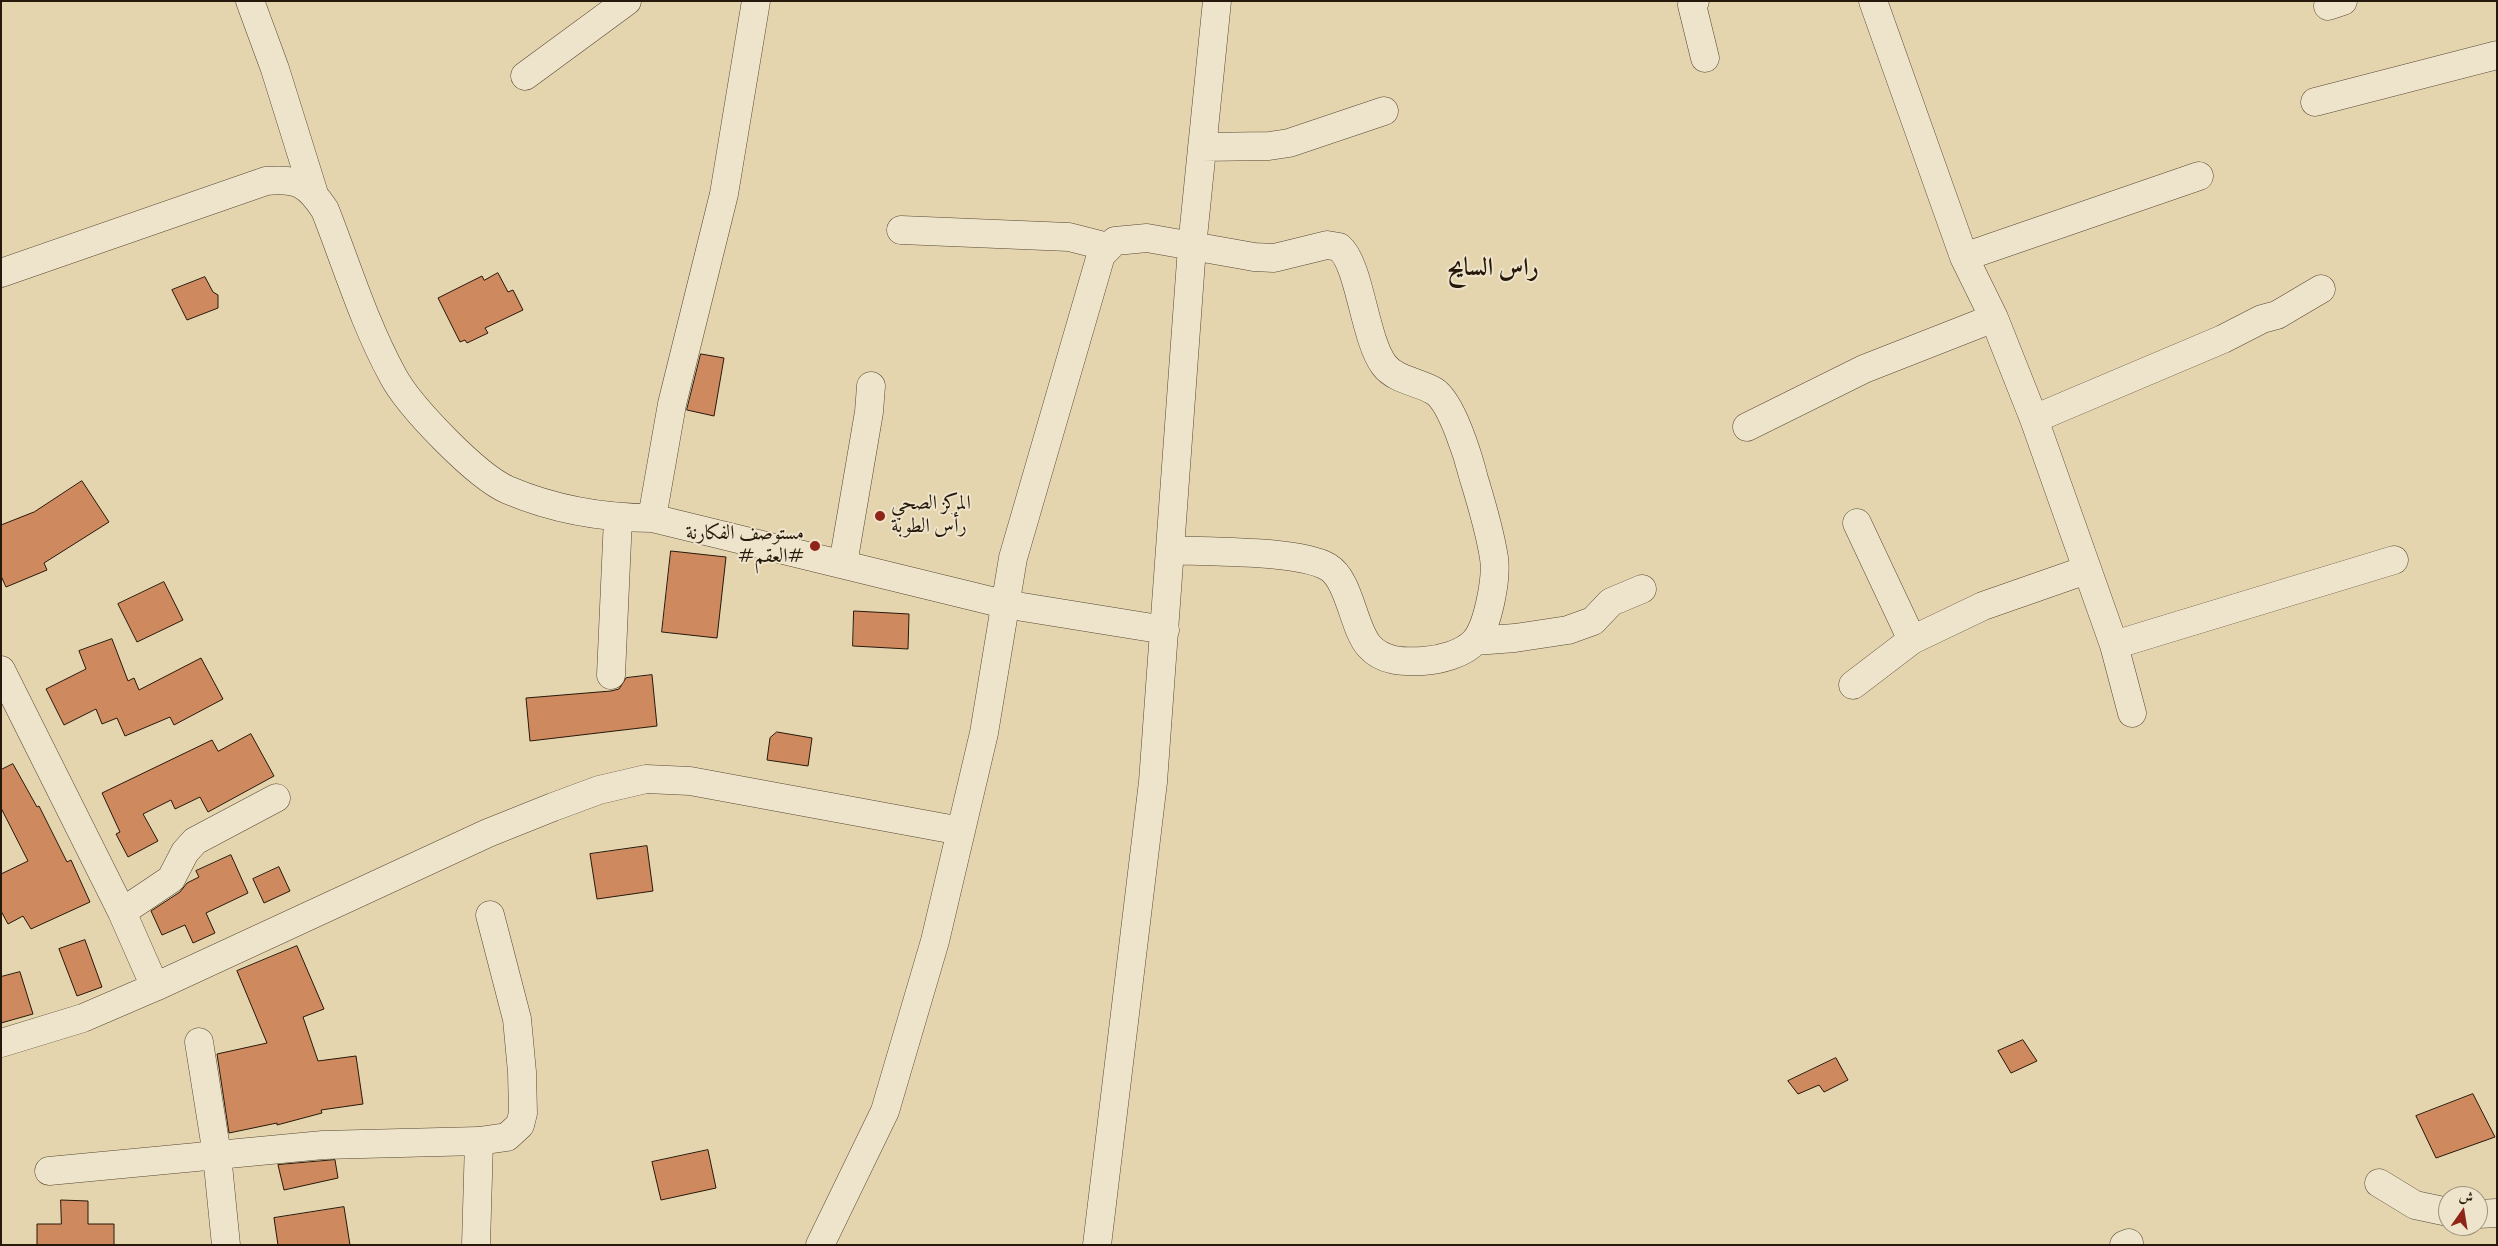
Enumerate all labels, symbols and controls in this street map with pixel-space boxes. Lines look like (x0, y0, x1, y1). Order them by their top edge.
district label: راس السايح (1447, 254, 1539, 284)
place label: المركز الصحي رأس الطوبة (891, 492, 971, 539)
marker: المركز الصحي رأس الطوبة (873, 509, 887, 523)
place label: مستوصف الفكارنة #العقم# (686, 522, 804, 569)
marker: مستوصف الفكارنة #العقم# (808, 539, 822, 553)
north arrow (2438, 1186, 2488, 1236)
text: ش (2458, 1187, 2475, 1207)

